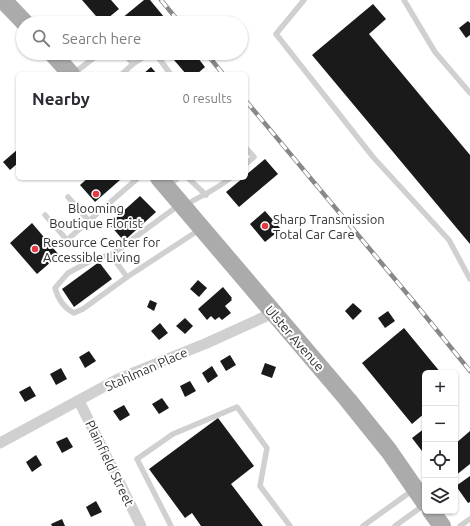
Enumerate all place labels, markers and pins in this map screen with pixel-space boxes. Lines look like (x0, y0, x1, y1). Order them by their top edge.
marker: Blooming Boutique Florist (91, 189, 101, 199)
place label: Blooming Boutique Florist (49, 201, 143, 230)
place label: Sharp Transmission Total Car Care (273, 212, 385, 241)
marker: Sharp Transmission Total Car Care (260, 221, 270, 231)
place label: Resource Center for Accessible Living (43, 235, 160, 264)
marker: Resource Center for Accessible Living (30, 244, 40, 254)

